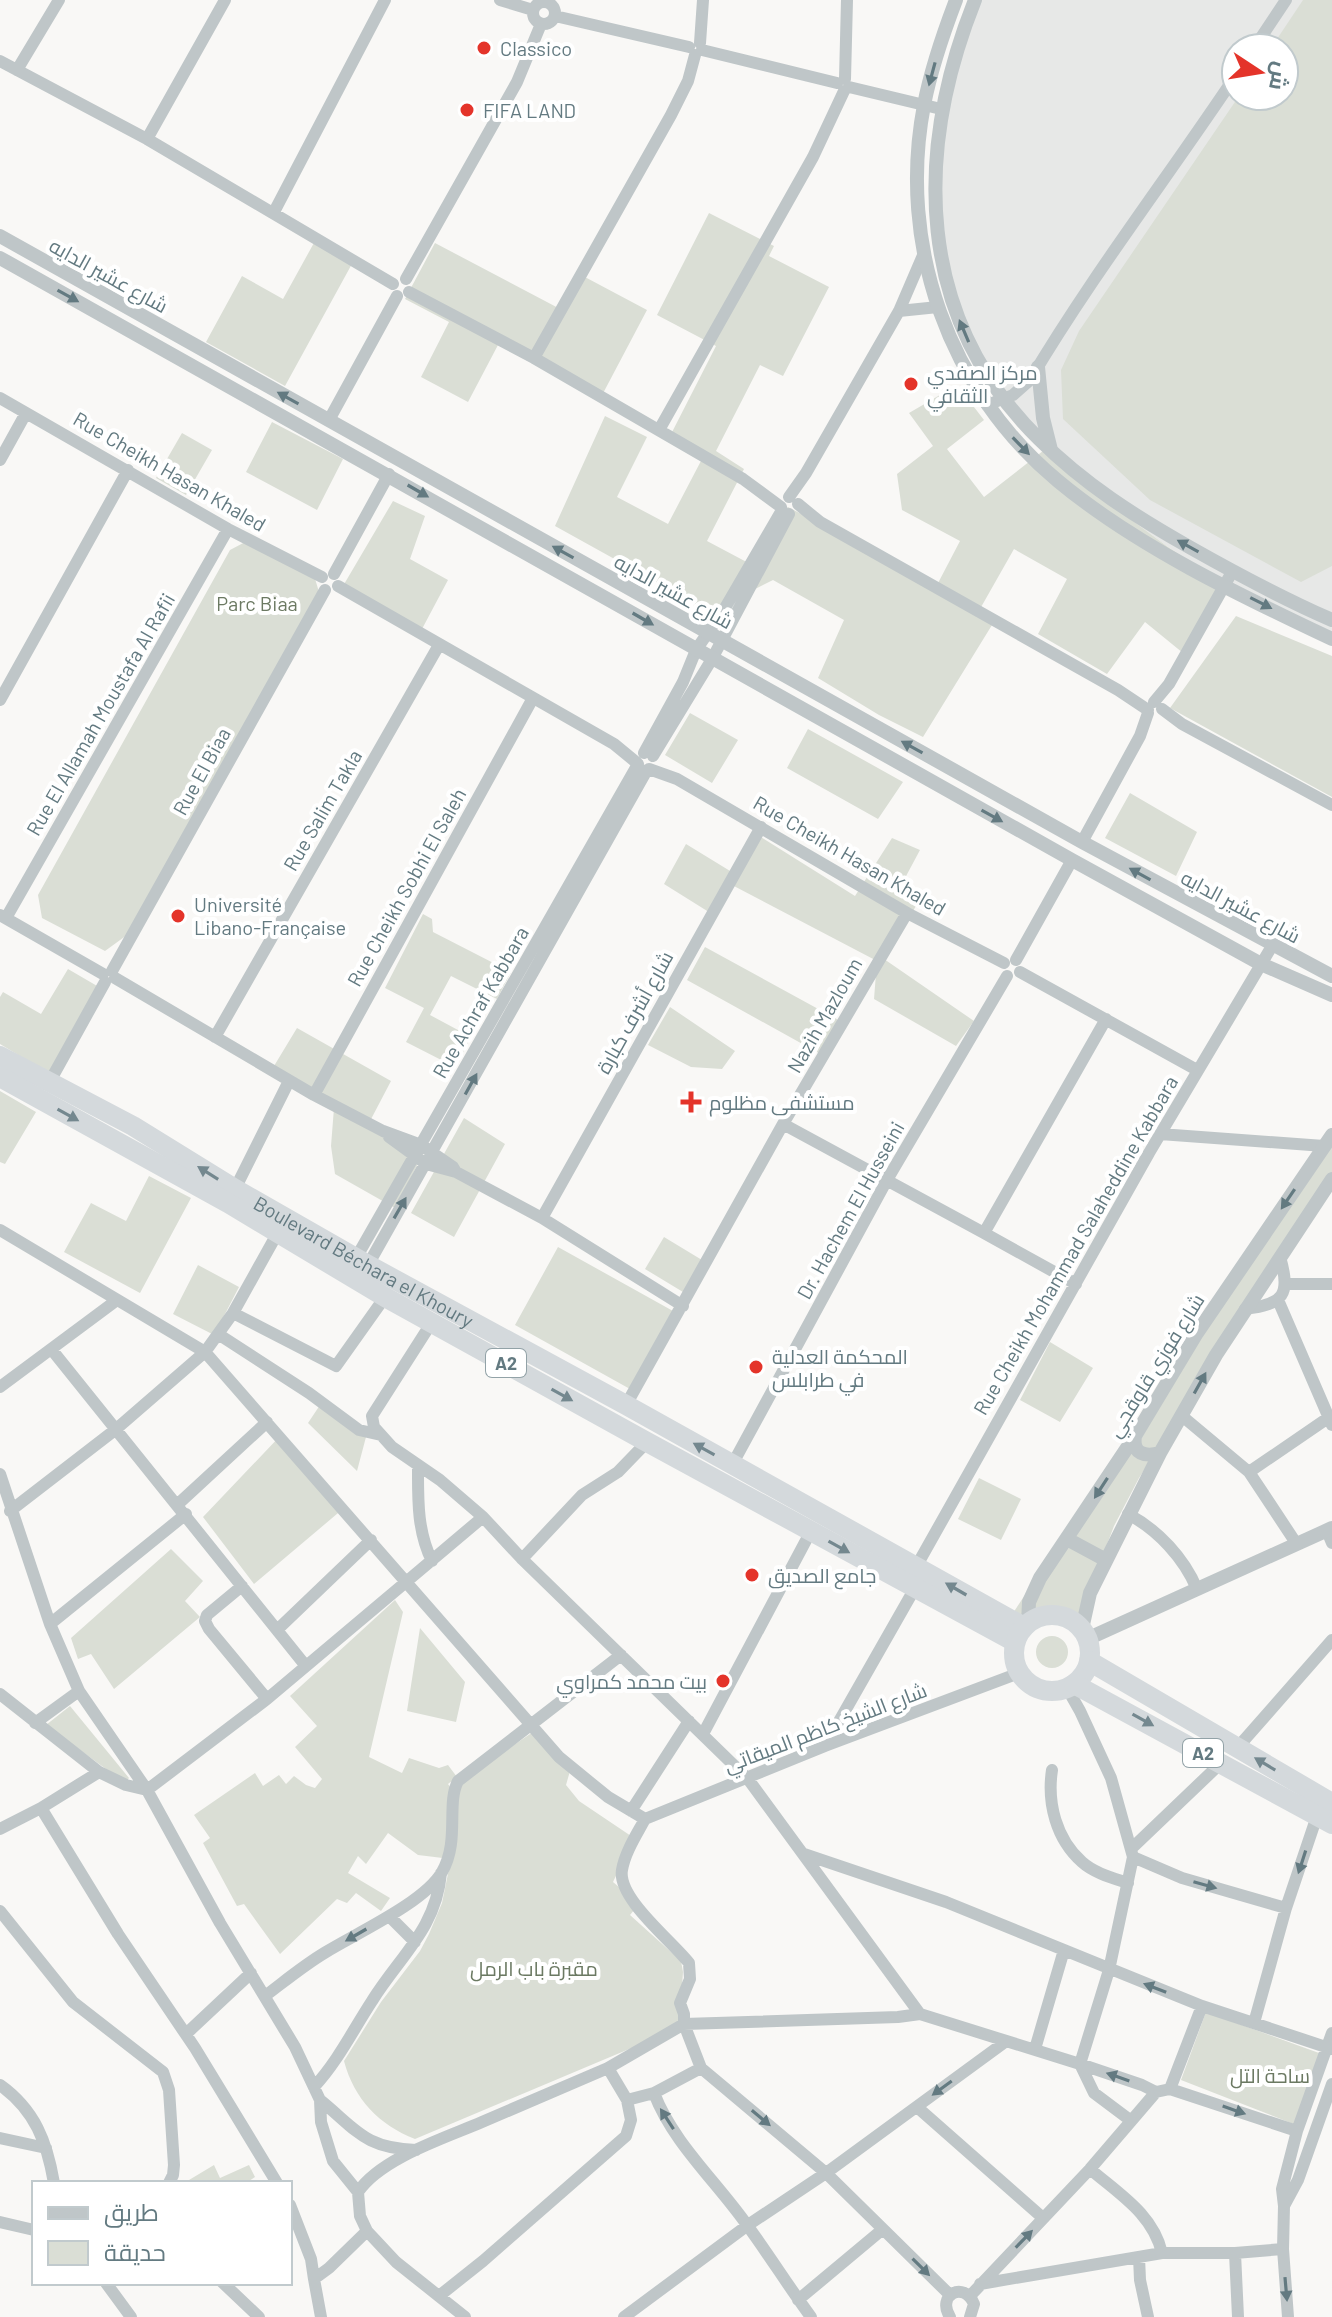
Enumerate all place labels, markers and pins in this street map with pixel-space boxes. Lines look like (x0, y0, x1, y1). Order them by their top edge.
place label: Classico (500, 36, 572, 60)
marker: Classico (475, 39, 493, 57)
place label: FIFA LAND (483, 98, 576, 122)
marker: FIFA LAND (458, 101, 476, 119)
place label: مركز الصفدي الثقافي (927, 360, 1038, 412)
marker: مركز الصفدي الثقافي (902, 375, 920, 393)
place label: Université Libano-Française (194, 892, 346, 939)
marker: Université Libano-Française (169, 907, 187, 925)
place label: مستشفى مظلوم (709, 1090, 855, 1117)
marker: مستشفى مظلوم (680, 1091, 702, 1113)
place label: المحكمة العدلية في طرابلس (772, 1344, 908, 1396)
marker: المحكمة العدلية في طرابلس (747, 1358, 765, 1376)
place label: جامع الصديق (768, 1563, 876, 1590)
marker: جامع الصديق (743, 1566, 761, 1584)
place label: بيت محمد كمراوي (556, 1669, 707, 1698)
marker: بيت محمد كمراوي (714, 1672, 732, 1690)

